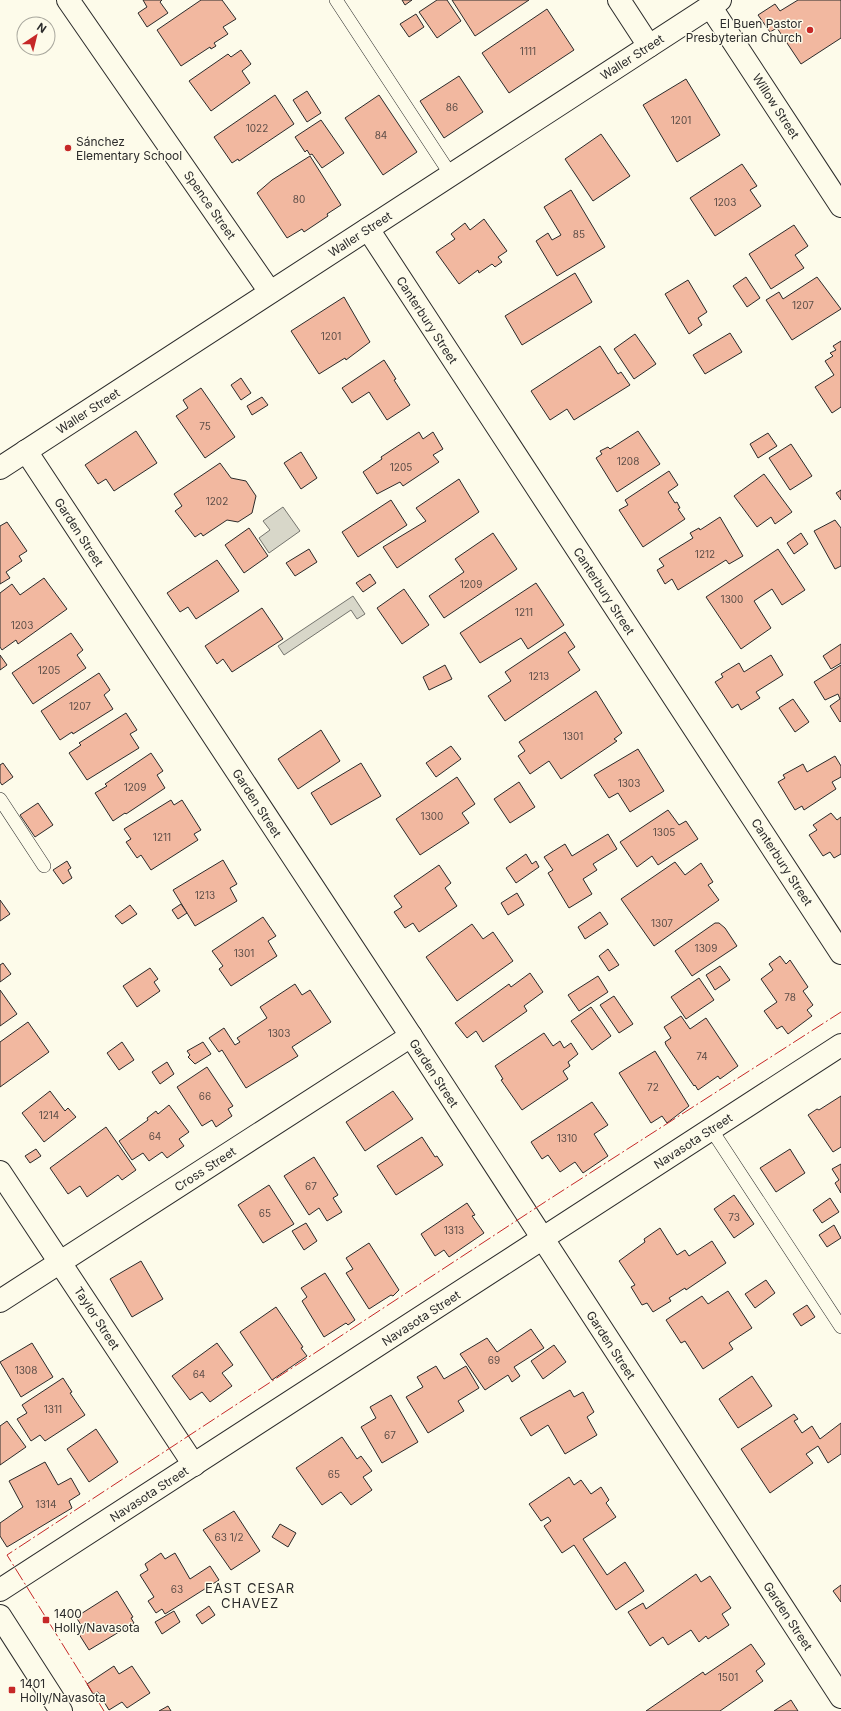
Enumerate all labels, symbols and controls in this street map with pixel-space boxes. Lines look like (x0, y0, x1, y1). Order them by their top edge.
north arrow (16, 16, 56, 56)
place label: El Buen Pastor Presbyterian Church (686, 16, 802, 45)
text: N (34, 20, 49, 36)
marker: El Buen Pastor Presbyterian Church (805, 25, 815, 35)
street label: Waller Street (598, 31, 667, 83)
house number: 1111 (520, 45, 536, 57)
street label: Willow Street (749, 71, 803, 141)
house number: 86 (446, 101, 458, 113)
house number: 1201 (671, 114, 691, 126)
house number: 1022 (246, 122, 268, 134)
house number: 84 (375, 129, 387, 141)
place label: Sánchez Elementary School (76, 134, 182, 163)
marker: Sánchez Elementary School (63, 143, 73, 153)
street label: Spence Street (181, 168, 239, 242)
house number: 80 (293, 193, 305, 205)
house number: 1203 (714, 196, 736, 208)
street label: Waller Street (326, 208, 395, 260)
house number: 85 (573, 228, 585, 240)
street label: Canterbury Street (393, 273, 461, 367)
house number: 1207 (792, 299, 814, 311)
house number: 1201 (321, 330, 341, 342)
street label: Waller Street (54, 385, 123, 437)
house number: 75 (199, 420, 211, 432)
house number: 1208 (617, 455, 639, 467)
house number: 1205 (390, 461, 412, 473)
street label: Garden Street (51, 495, 107, 569)
house number: 1202 (206, 495, 228, 507)
street label: Canterbury Street (570, 544, 638, 638)
house number: 1212 (695, 548, 715, 560)
house number: 1209 (460, 578, 482, 590)
house number: 1300 (721, 593, 743, 605)
house number: 1211 (515, 606, 533, 618)
house number: 1203 (11, 619, 33, 631)
house number: 1205 (38, 664, 60, 676)
house number: 1213 (529, 670, 549, 682)
house number: 1207 (69, 700, 91, 712)
house number: 1301 (563, 730, 583, 742)
street label: Garden Street (229, 766, 285, 840)
house number: 1303 (618, 777, 640, 789)
house number: 1209 (124, 781, 146, 793)
house number: 1300 (421, 810, 443, 822)
street label: Canterbury Street (748, 815, 816, 909)
house number: 1305 (653, 826, 675, 838)
house number: 1211 (153, 831, 171, 843)
house number: 1213 (195, 889, 215, 901)
house number: 1307 (651, 917, 673, 929)
house number: 1309 (695, 942, 717, 954)
house number: 1301 (234, 947, 254, 959)
house number: 78 (784, 991, 796, 1003)
house number: 1303 (268, 1027, 290, 1039)
street label: Garden Street (406, 1036, 462, 1110)
house number: 74 (696, 1050, 708, 1062)
house number: 72 (647, 1081, 659, 1093)
house number: 66 (199, 1090, 211, 1102)
house number: 1214 (39, 1109, 59, 1121)
street label: Navasota Street (651, 1110, 735, 1172)
house number: 64 (149, 1130, 161, 1142)
house number: 1310 (557, 1132, 577, 1144)
street label: Cross Street (171, 1144, 239, 1194)
house number: 67 (305, 1180, 317, 1192)
house number: 65 (259, 1207, 271, 1219)
house number: 73 (728, 1211, 740, 1223)
house number: 1313 (444, 1224, 464, 1236)
street label: Taylor Street (71, 1284, 123, 1352)
street label: Navasota Street (379, 1287, 463, 1349)
street label: Garden Street (583, 1308, 639, 1382)
house number: 69 (488, 1354, 500, 1366)
house number: 1308 (15, 1364, 37, 1376)
house number: 64 (193, 1368, 205, 1380)
house number: 1311 (44, 1403, 62, 1415)
house number: 67 (384, 1429, 396, 1441)
street label: Navasota Street (107, 1463, 191, 1525)
house number: 65 (328, 1468, 340, 1480)
house number: 1314 (36, 1498, 56, 1510)
house number: 63 1/2 (215, 1531, 243, 1543)
street label: Garden Street (760, 1579, 816, 1653)
district label: EAST CESAR CHAVEZ (205, 1580, 295, 1611)
house number: 63 (171, 1583, 183, 1595)
place label: 1400 Holly/Navasota (54, 1606, 140, 1635)
marker: 1400 Holly/Navasota (41, 1615, 51, 1625)
house number: 1501 (718, 1671, 738, 1683)
place label: 1401 Holly/Navasota (20, 1676, 106, 1705)
marker: 1401 Holly/Navasota (7, 1685, 17, 1695)

